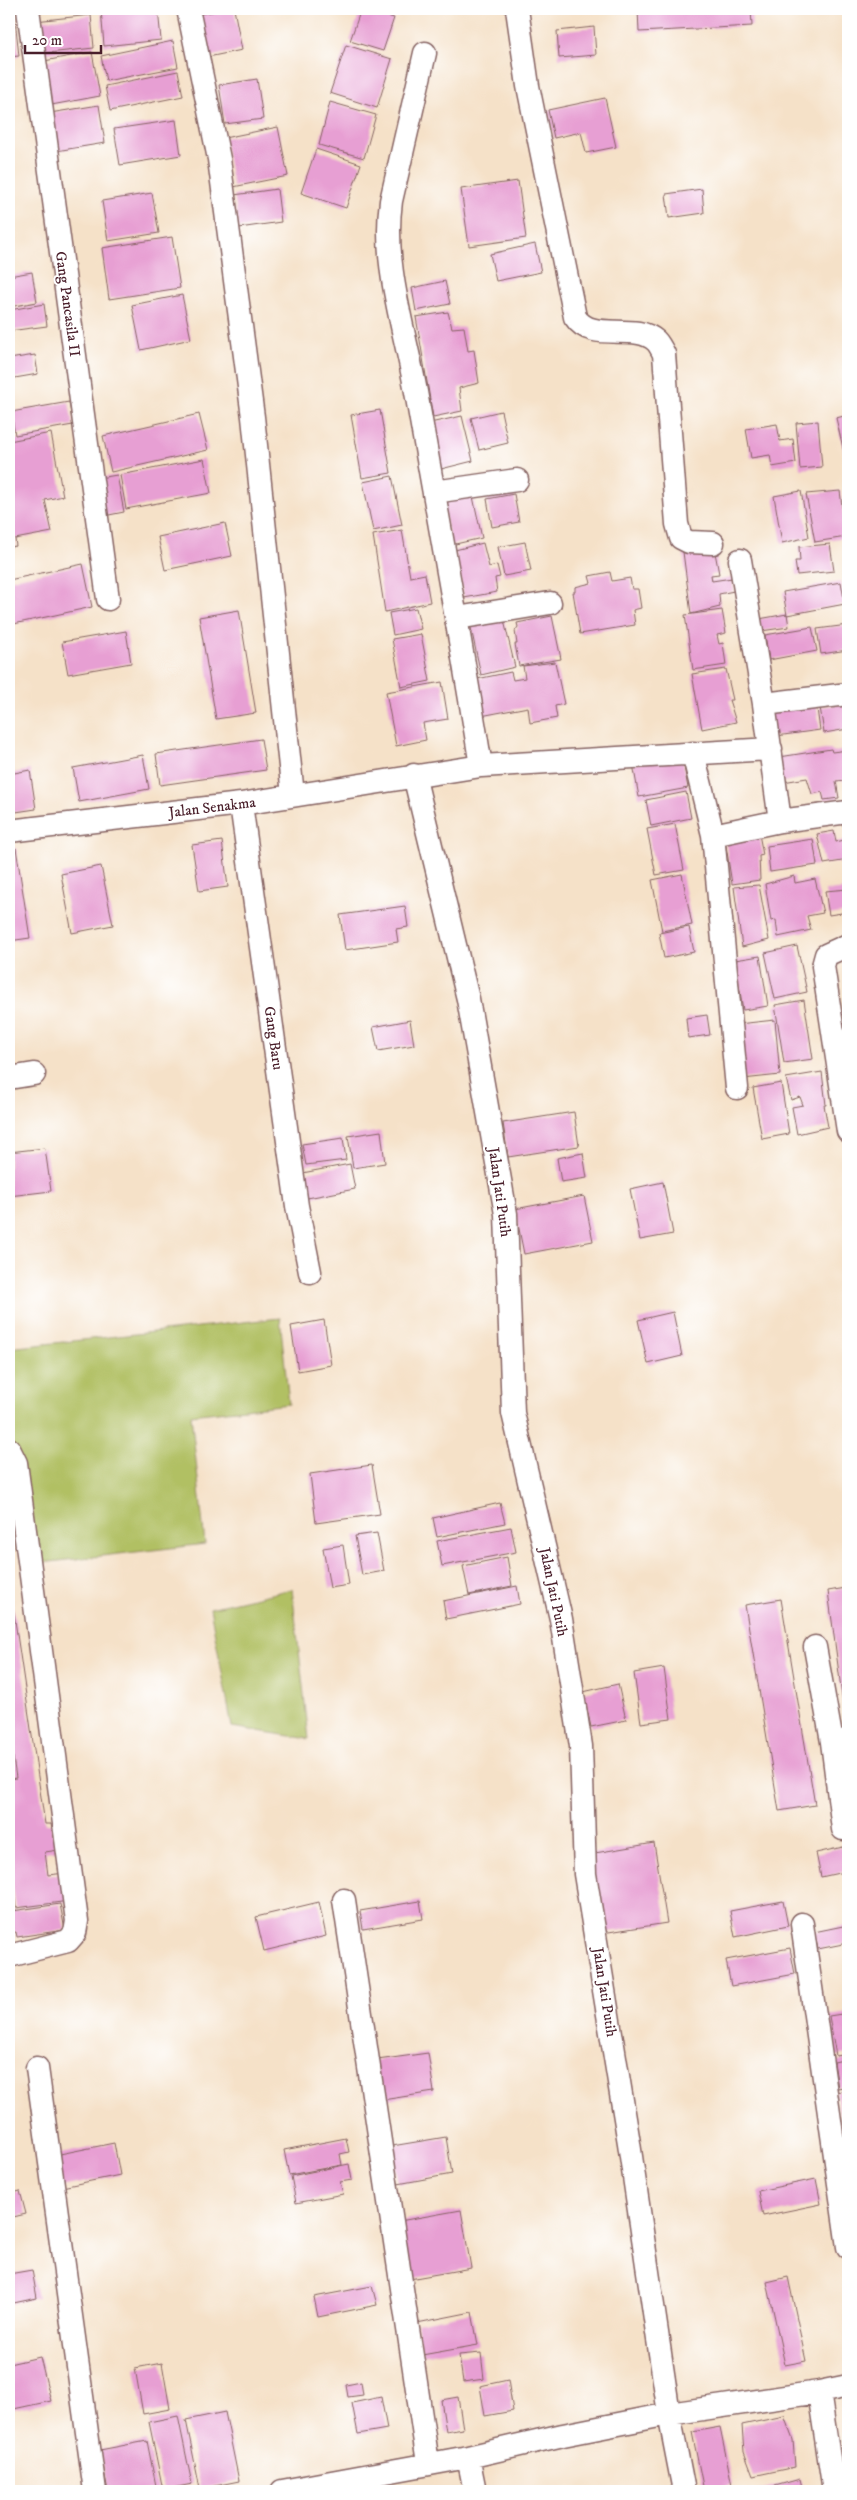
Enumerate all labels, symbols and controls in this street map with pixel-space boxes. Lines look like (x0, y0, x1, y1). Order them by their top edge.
scale bar (25, 22, 101, 54)
text: 20 m (32, 31, 62, 50)
street label: Gang Pancasila II (51, 250, 84, 358)
street label: Jalan Senakma (166, 793, 257, 822)
street label: Gang Baru (260, 1005, 287, 1071)
street label: Jalan Jati Putih (484, 1144, 515, 1238)
street label: Jalan Jati Putih (534, 1544, 572, 1638)
street label: Jalan Jati Putih (588, 1944, 621, 2038)

